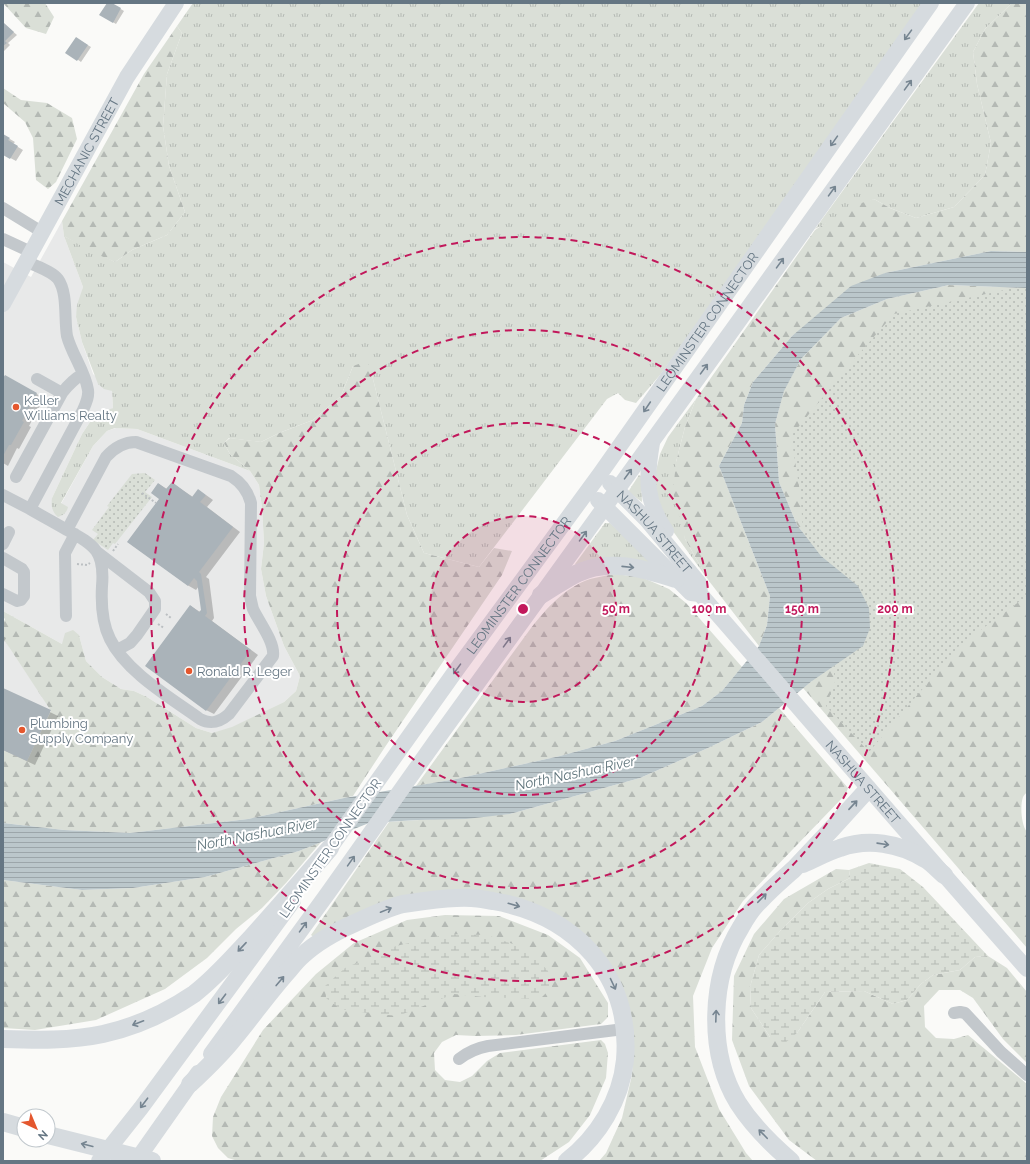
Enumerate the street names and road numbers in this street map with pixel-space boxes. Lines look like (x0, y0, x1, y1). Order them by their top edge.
street label: MECHANIC STREET (51, 95, 122, 208)
street label: LEOMINSTER CONNECTOR (653, 250, 761, 394)
street label: NASHUA STREET (614, 487, 695, 576)
street label: LEOMINSTER CONNECTOR (464, 514, 574, 657)
street label: NASHUA STREET (823, 738, 903, 827)
street label: LEOMINSTER CONNECTOR (277, 776, 384, 921)

